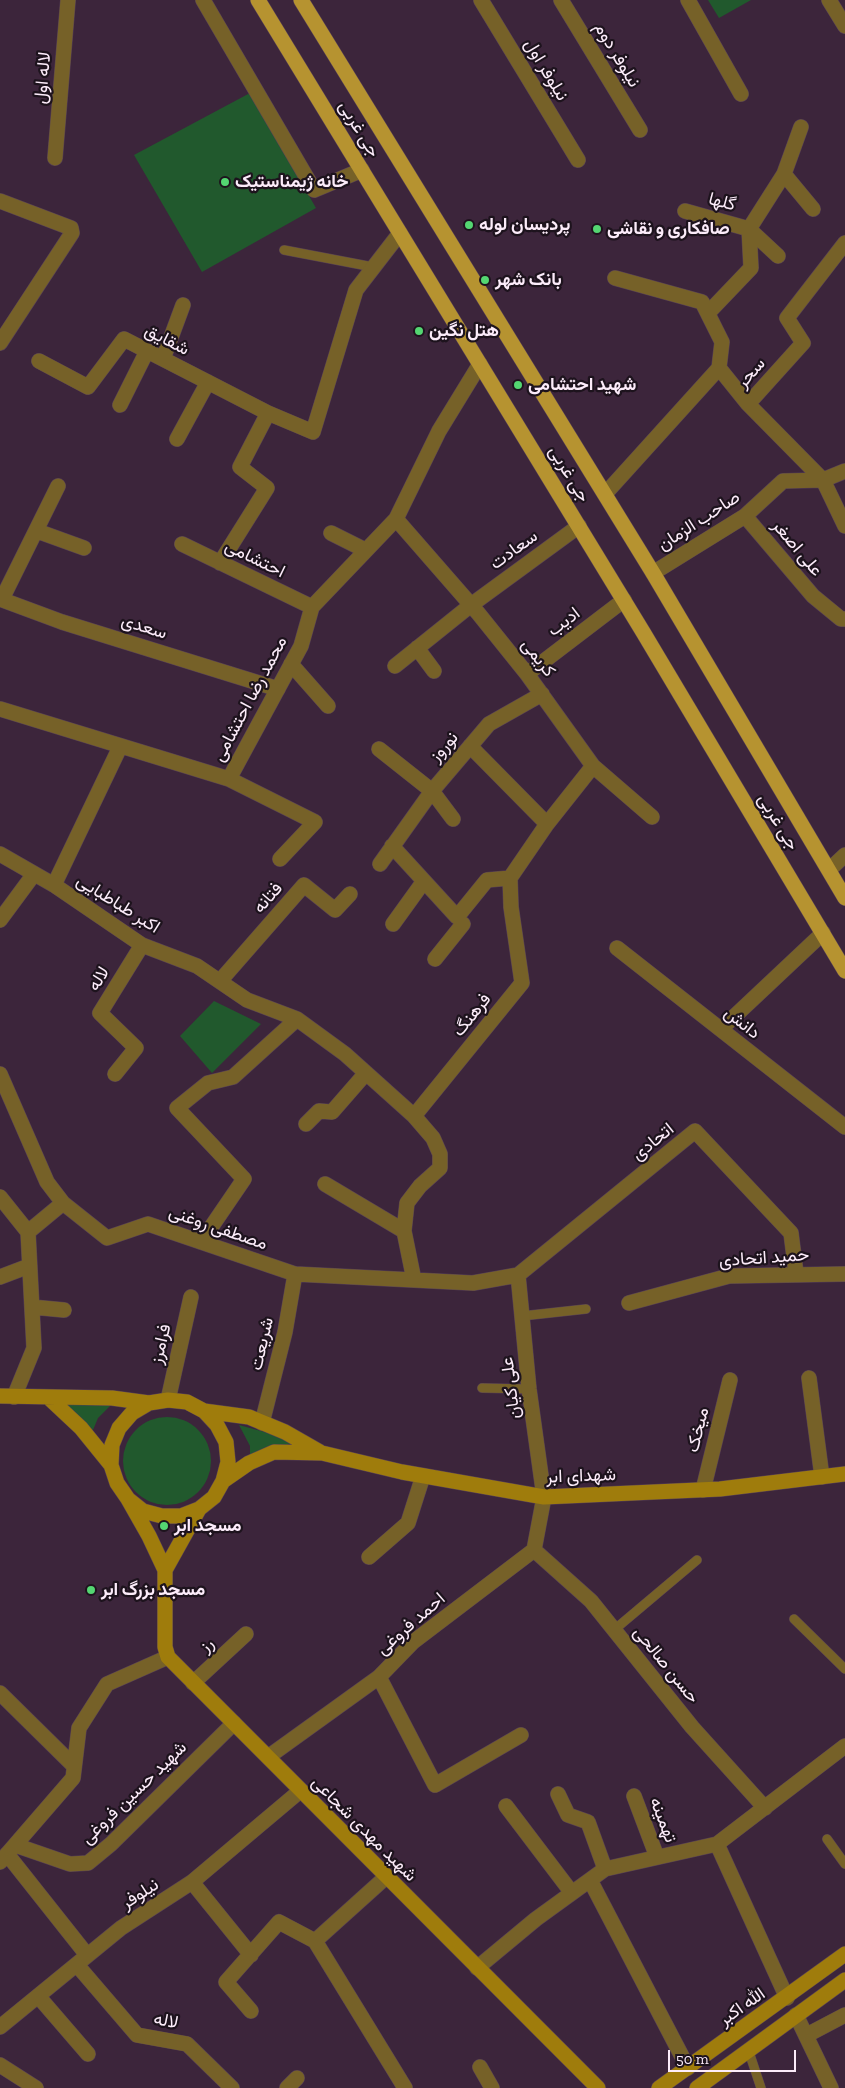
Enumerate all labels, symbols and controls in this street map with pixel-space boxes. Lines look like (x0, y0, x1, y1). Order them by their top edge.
street label: نیلوفر دوم (589, 19, 645, 91)
street label: نیلوفر اول (519, 35, 573, 105)
street label: لاله اول (30, 51, 56, 105)
street label: جی غربی (334, 97, 384, 161)
place label: خانه ژیمناستیک (235, 171, 349, 193)
marker: خانه ژیمناستیک (219, 176, 231, 188)
street label: گلها (706, 188, 738, 216)
place label: پردیسان لوله (479, 214, 570, 236)
place label: صافکاری و نقاشی (607, 218, 730, 240)
marker: پردیسان لوله (463, 219, 475, 231)
marker: صافکاری و نقاشی (591, 223, 603, 235)
place label: بانک شهر (495, 269, 562, 291)
marker: بانک شهر (479, 274, 491, 286)
street label: شقایق (141, 320, 193, 360)
place label: هتل نگین (429, 320, 499, 342)
marker: هتل نگین (413, 325, 425, 337)
street label: سحر (732, 353, 770, 393)
place label: شهید احتشامی (528, 374, 636, 396)
marker: شهید احتشامی (512, 379, 524, 391)
street label: جی غربی (544, 442, 594, 506)
street label: صاحب الزمان (654, 486, 744, 556)
street label: علی اصغر (767, 515, 827, 581)
street label: سعادت (486, 526, 542, 574)
street label: احتشامی (221, 535, 289, 583)
street label: ادیب (543, 603, 585, 641)
street label: سعدی (118, 610, 170, 644)
street label: محمد رضا احتشامی (208, 633, 292, 765)
street label: کریمی (516, 634, 560, 682)
street label: نوروز (425, 727, 463, 767)
street label: جی غربی (753, 790, 803, 854)
street label: اکبر طباطبایی (72, 870, 164, 938)
street label: فتانه (249, 878, 287, 918)
street label: لاله (83, 963, 115, 995)
street label: فرهنگ (448, 989, 496, 1041)
street label: دانش (720, 1002, 764, 1044)
street label: اتحادی (628, 1119, 678, 1165)
street label: مصطفی روغنی (166, 1201, 270, 1255)
street label: حمید اتحادی (718, 1244, 810, 1272)
street label: شریعت (245, 1315, 279, 1373)
street label: فرامرز (146, 1322, 176, 1366)
street label: علی کیان (496, 1356, 526, 1420)
street label: میخک (682, 1405, 714, 1455)
street label: شهدای ابر (546, 1464, 616, 1488)
place label: مسجد ابر (174, 1515, 242, 1537)
marker: مسجد ابر (158, 1520, 170, 1532)
place label: مسجد بزرگ ابر (101, 1579, 205, 1601)
marker: مسجد بزرگ ابر (85, 1584, 97, 1596)
street label: احمد فروغی (372, 1588, 450, 1660)
street label: حسن صالحی (628, 1622, 704, 1708)
street label: رز (195, 1633, 219, 1657)
street label: شهید حسین فروغی (77, 1737, 191, 1849)
street label: شهید مهدی شجاعی (307, 1772, 421, 1886)
street label: تهمینه (645, 1794, 681, 1846)
street label: نیلوفر (117, 1874, 163, 1914)
street label: الله اکبر (714, 1983, 770, 2031)
street label: لاله (152, 2008, 180, 2034)
scale bar (670, 2040, 798, 2072)
text: 50 m (676, 2050, 709, 2068)

